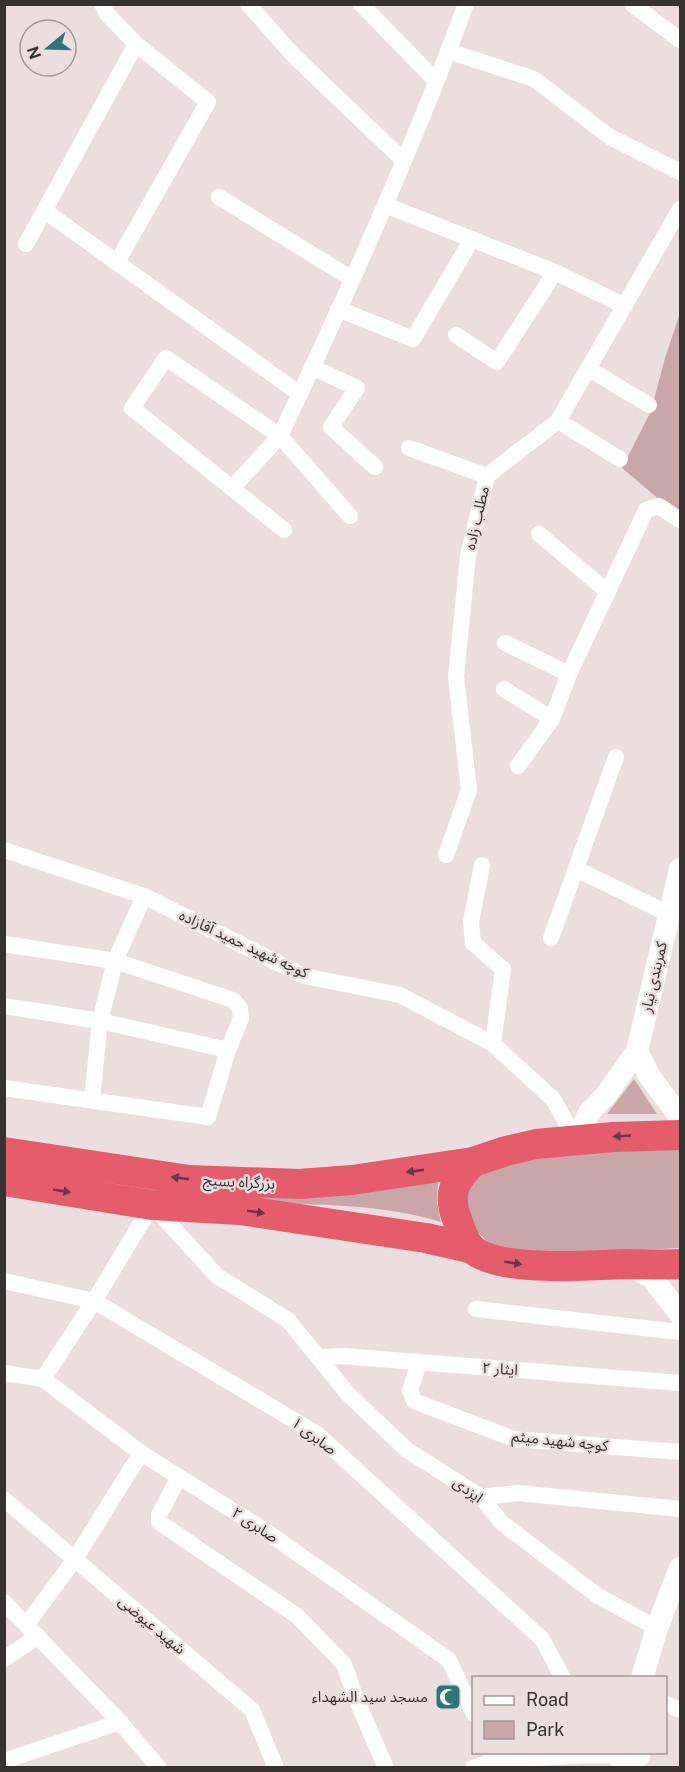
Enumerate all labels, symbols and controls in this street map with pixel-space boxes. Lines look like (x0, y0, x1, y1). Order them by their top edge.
north arrow (18, 18, 78, 78)
text: N (23, 44, 45, 62)
street label: مطلب زاده (461, 484, 493, 552)
street label: کوچه شهید حمید آقازاده (176, 906, 312, 983)
street label: کمربندی نیار (637, 939, 671, 1015)
one-way arrow (613, 1132, 632, 1141)
one-way arrow (406, 1166, 425, 1175)
street label: بزرگراه بسیج (202, 1171, 275, 1196)
one-way arrow (170, 1174, 189, 1183)
one-way arrow (53, 1186, 72, 1195)
one-way arrow (246, 1208, 265, 1217)
one-way arrow (504, 1259, 523, 1268)
street label: ایثار ۲ (482, 1359, 518, 1379)
street label: صابری ۱ (288, 1413, 340, 1459)
street label: کوچه شهید میثم (511, 1427, 610, 1457)
street label: ایزدی (450, 1473, 486, 1507)
street label: صابری ۲ (228, 1503, 282, 1547)
street label: شهید عیوضی (115, 1592, 189, 1658)
legend (472, 1676, 667, 1754)
mosque icon: مسجد سید الشهداء (433, 1682, 463, 1712)
place label: مسجد سید الشهداء (312, 1688, 428, 1706)
text: Road (526, 1689, 569, 1710)
text: Park (526, 1719, 564, 1740)

